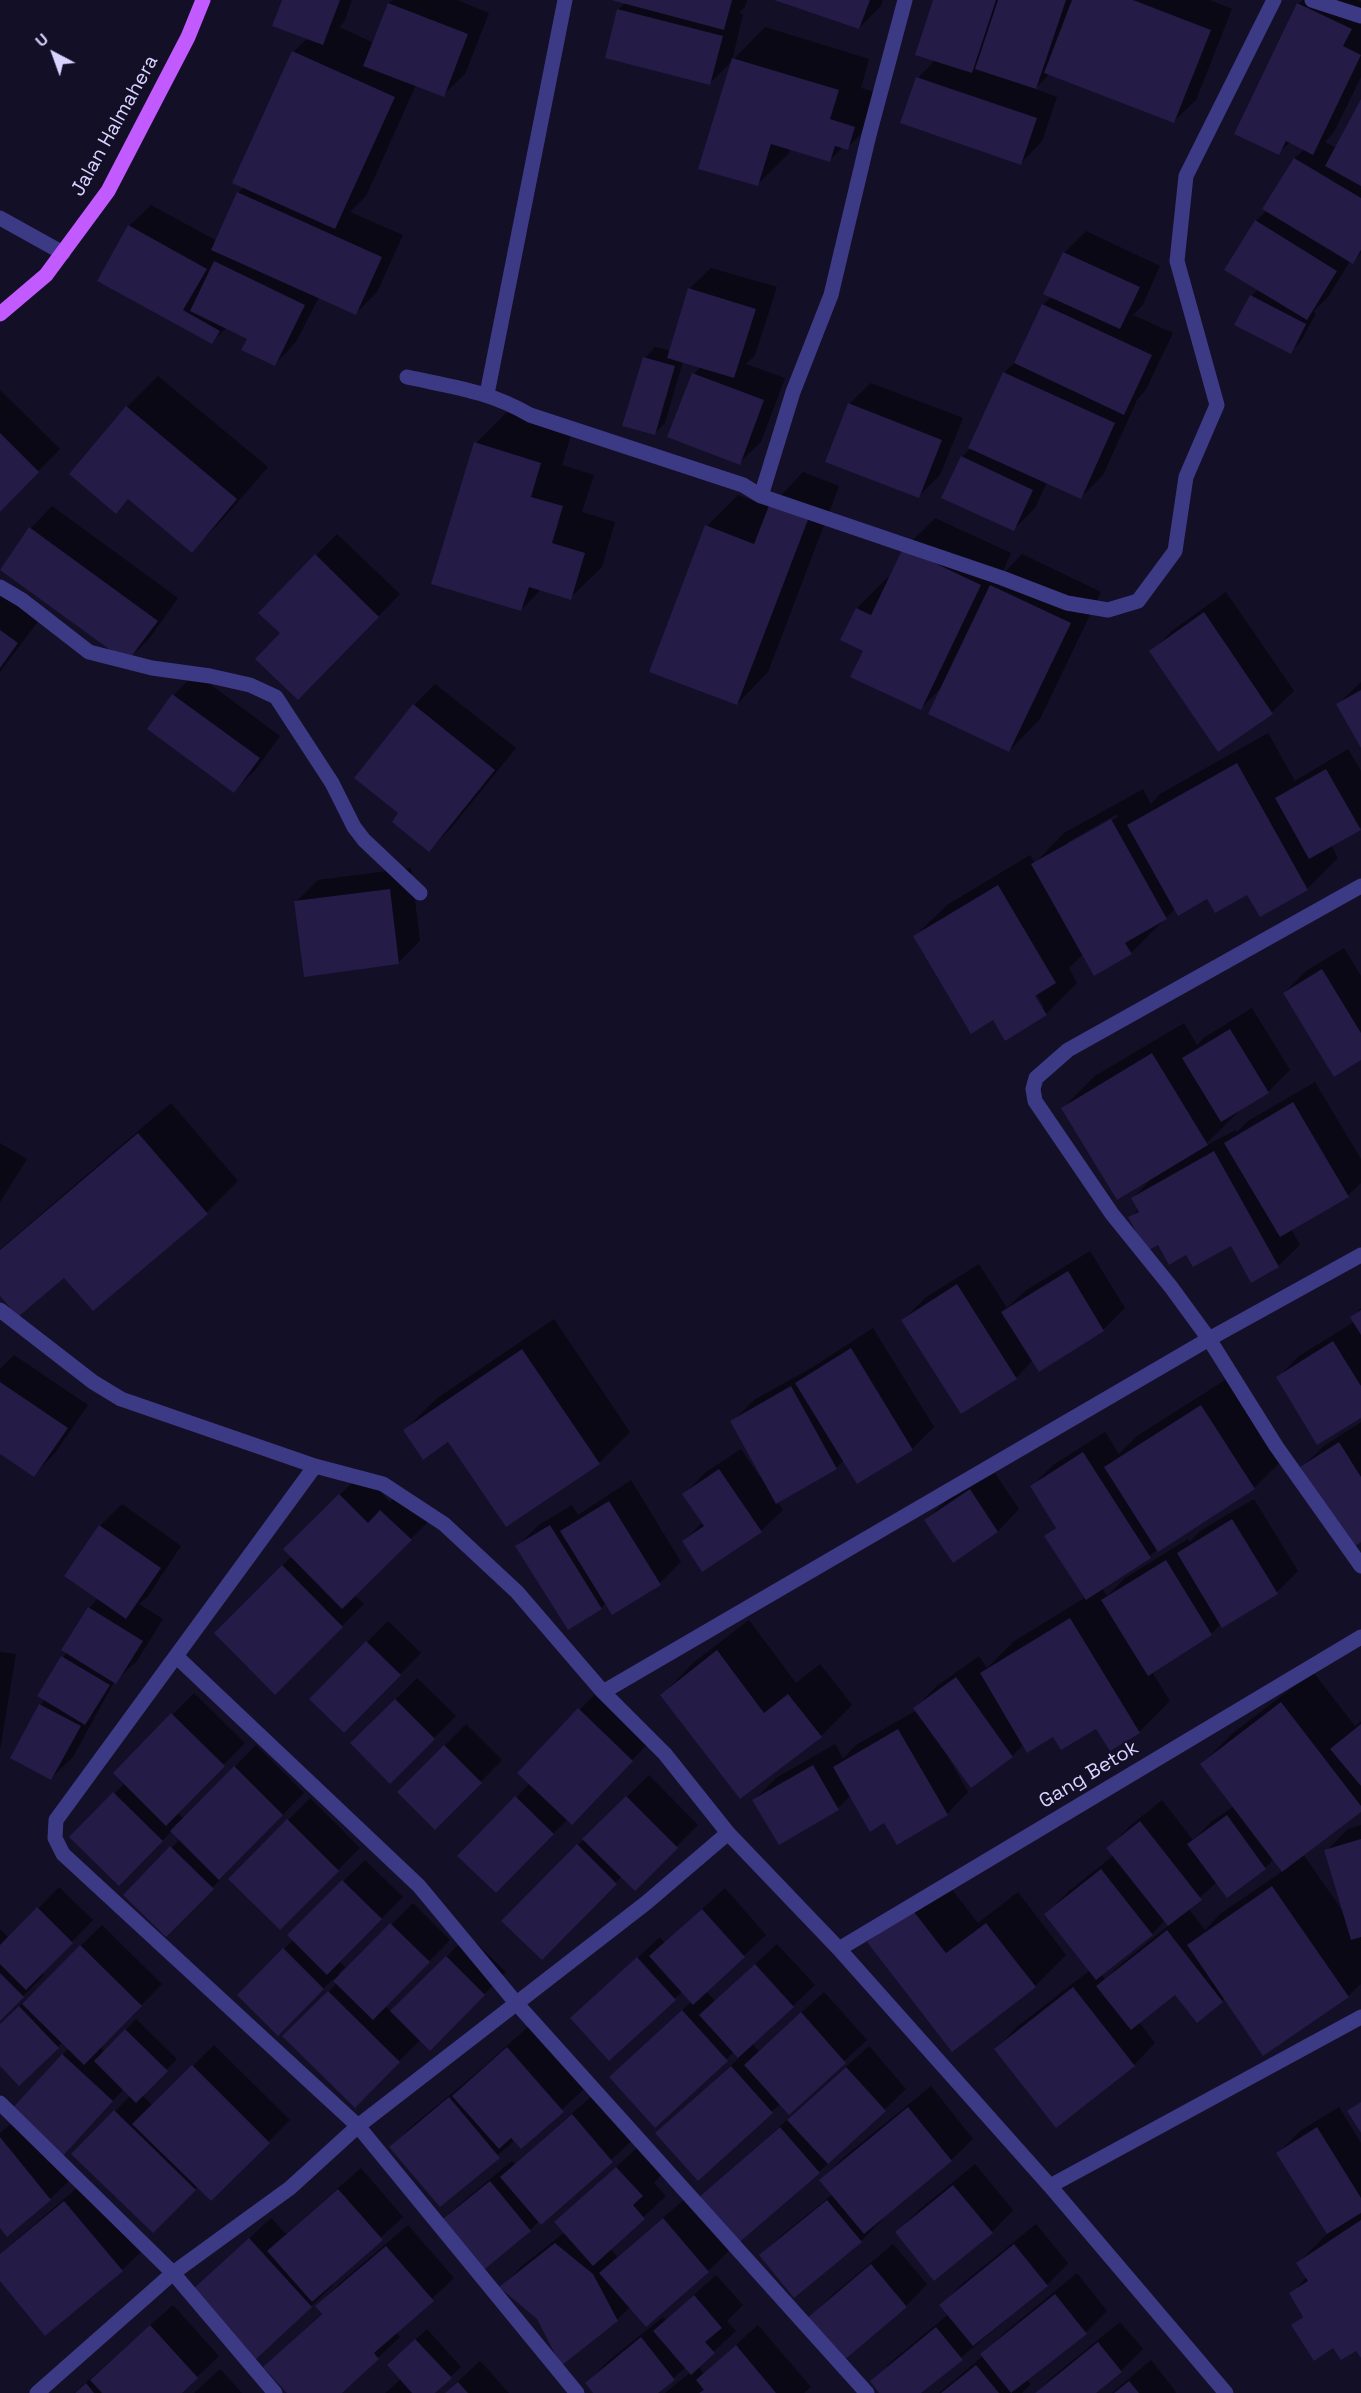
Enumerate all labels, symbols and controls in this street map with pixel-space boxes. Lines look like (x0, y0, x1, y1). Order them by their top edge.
north arrow (24, 24, 84, 84)
text: U (31, 29, 53, 51)
street label: Jalan Halmahera (66, 51, 164, 201)
street label: Gang Betok (1035, 1736, 1143, 1814)

